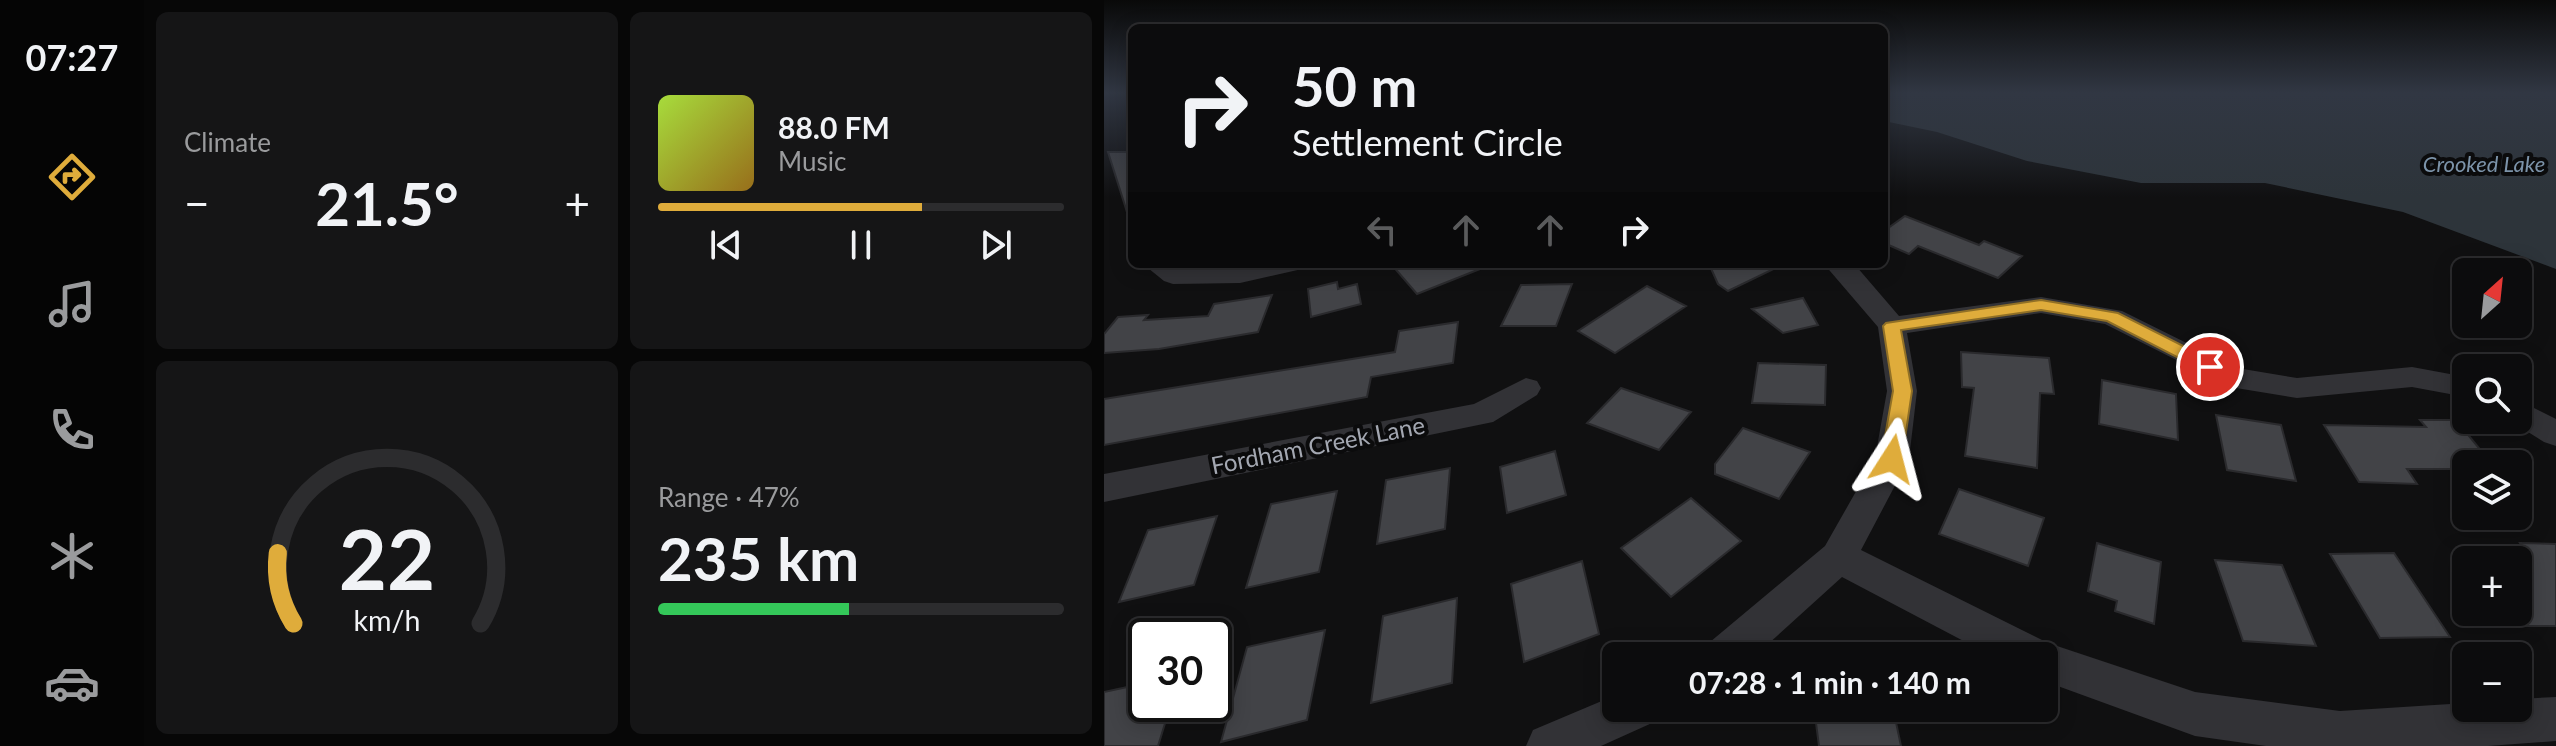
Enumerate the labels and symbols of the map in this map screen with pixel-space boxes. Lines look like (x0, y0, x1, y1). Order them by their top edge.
water label: Crooked Lake (2423, 150, 2545, 177)
north arrow (2452, 258, 2532, 338)
pin (2176, 333, 2244, 401)
street label: Fordham Creek Lane (1208, 410, 1427, 479)
position arrow (1850, 417, 1934, 501)
speed limit sign: 30 (1128, 618, 1232, 722)

